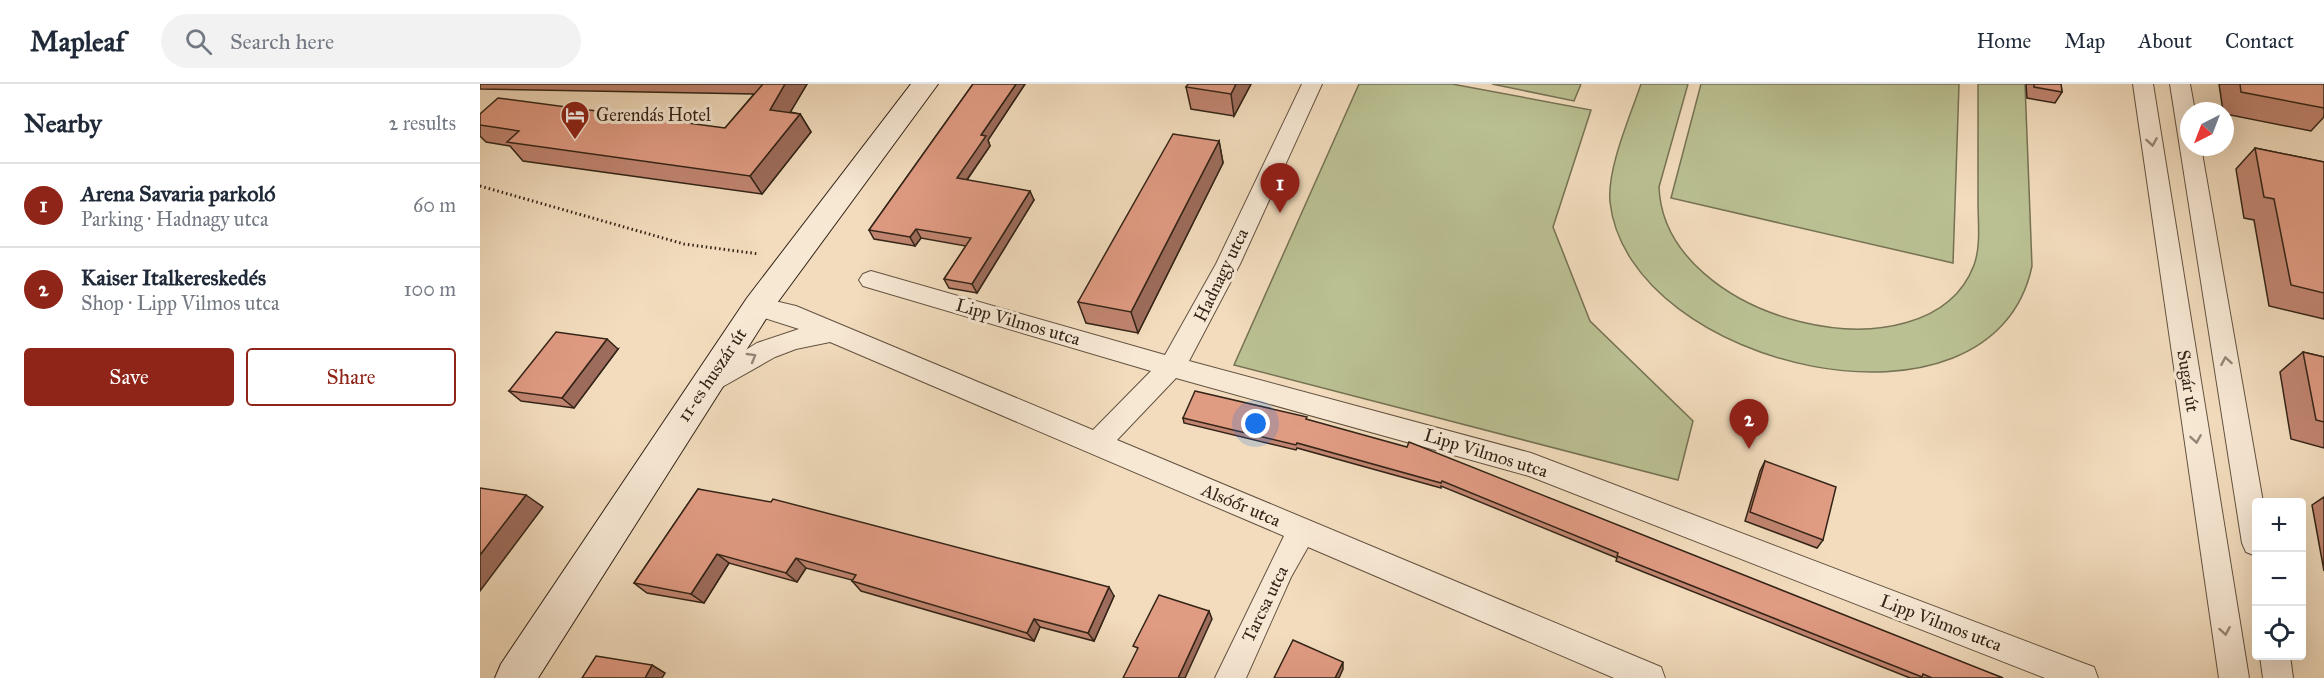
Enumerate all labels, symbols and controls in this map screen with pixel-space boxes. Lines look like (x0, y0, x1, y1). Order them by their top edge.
search box (161, 14, 581, 68)
text: Mapleaf (30, 24, 125, 59)
icon: search (182, 25, 215, 58)
text: Search here (230, 28, 334, 55)
text: Home (1976, 28, 2031, 54)
text: Map (2064, 28, 2105, 54)
text: About (2138, 28, 2192, 54)
text: Contact (2225, 28, 2294, 54)
hotel icon: Gerendás Hotel (559, 99, 591, 141)
north arrow (2180, 102, 2234, 156)
place label: Gerendás Hotel (596, 104, 711, 126)
text: Nearby (24, 107, 102, 139)
text: 2 results (388, 111, 456, 135)
one-way arrow (2145, 137, 2157, 146)
pin: 1 (1260, 164, 1300, 213)
text: Arena Savaria parkoló (81, 180, 276, 207)
text: 1 (40, 193, 47, 217)
text: 60 m (413, 193, 456, 217)
text: Parking · Hadnagy utca (81, 207, 268, 231)
street label: Hadnagy utca (1189, 224, 1254, 326)
text: Kaiser Italkereskedés (81, 264, 266, 291)
text: 2 (39, 277, 48, 301)
text: 100 m (404, 277, 456, 301)
text: Shop · Lipp Vilmos utca (81, 291, 279, 315)
street label: Lipp Vilmos utca (953, 294, 1083, 350)
street label: 11-es huszár út (673, 324, 752, 426)
button: Save (24, 348, 234, 406)
button: Share (246, 348, 456, 406)
street label: Sugár út (2171, 348, 2204, 414)
one-way arrow (746, 353, 756, 364)
one-way arrow (2220, 356, 2233, 366)
pin: 2 (1730, 400, 1768, 449)
your location (1241, 409, 1270, 438)
street label: Lipp Vilmos utca (1421, 424, 1551, 482)
one-way arrow (2190, 434, 2202, 443)
street label: Alsóőr utca (1197, 478, 1284, 532)
map controls (2252, 498, 2306, 660)
button: + (2252, 498, 2306, 552)
button: − (2252, 552, 2306, 606)
street label: Tarcsa utca (1237, 562, 1293, 646)
street label: Lipp Vilmos utca (1877, 590, 2005, 656)
button: locate (2252, 606, 2306, 660)
one-way arrow (2219, 627, 2231, 636)

